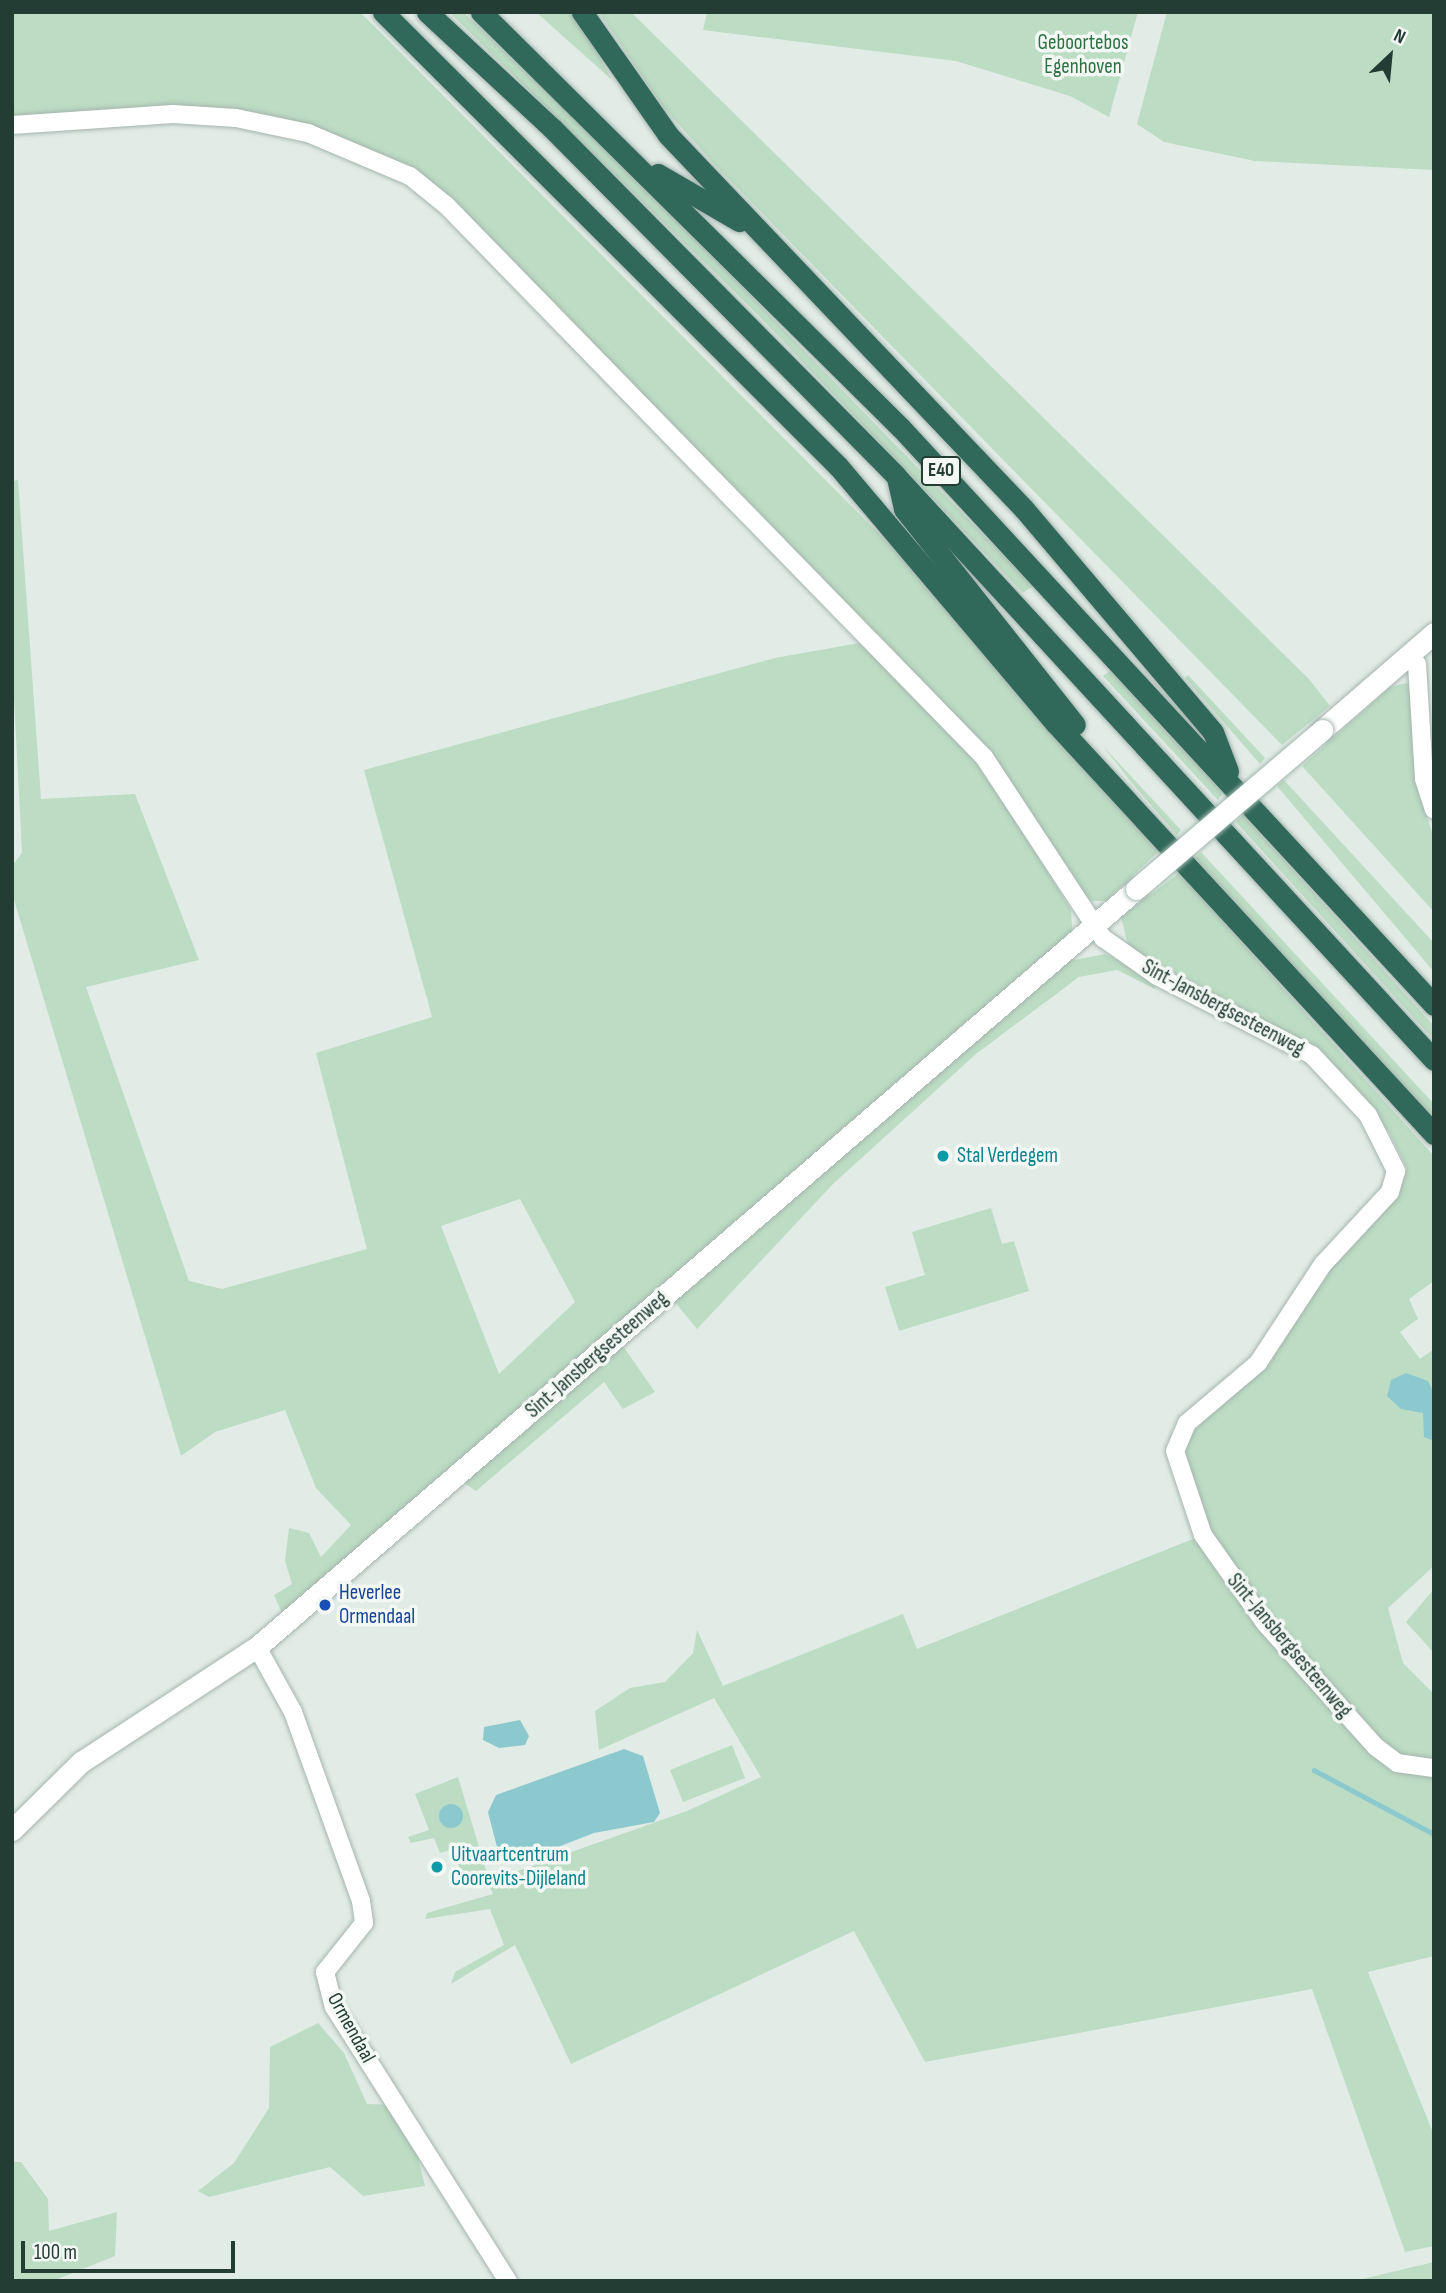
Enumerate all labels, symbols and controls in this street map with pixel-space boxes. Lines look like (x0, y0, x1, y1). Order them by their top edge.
north arrow (1355, 21, 1425, 91)
text: N (1390, 24, 1409, 49)
park label: Geboortebos Egenhoven (1037, 30, 1129, 80)
road number: E40 (920, 456, 962, 486)
street label: Sint-Jansbergsesteenweg (1137, 954, 1309, 1062)
place label: Stal Verdegem (957, 1143, 1058, 1169)
marker: Stal Verdegem (935, 1148, 951, 1164)
street label: Sint-Jansbergsesteenweg (521, 1286, 673, 1424)
street label: Sint-Jansbergsesteenweg (1221, 1569, 1357, 1723)
place label: Heverlee Ormendaal (339, 1580, 415, 1630)
marker: Heverlee Ormendaal (317, 1597, 333, 1613)
place label: Uitvaartcentrum Coorevits-Dijleland (451, 1842, 586, 1892)
marker: Uitvaartcentrum Coorevits-Dijleland (429, 1859, 445, 1875)
street label: Ormendaal (322, 1989, 380, 2067)
scale bar (24, 2226, 238, 2270)
text: 100 m (34, 2240, 77, 2265)

